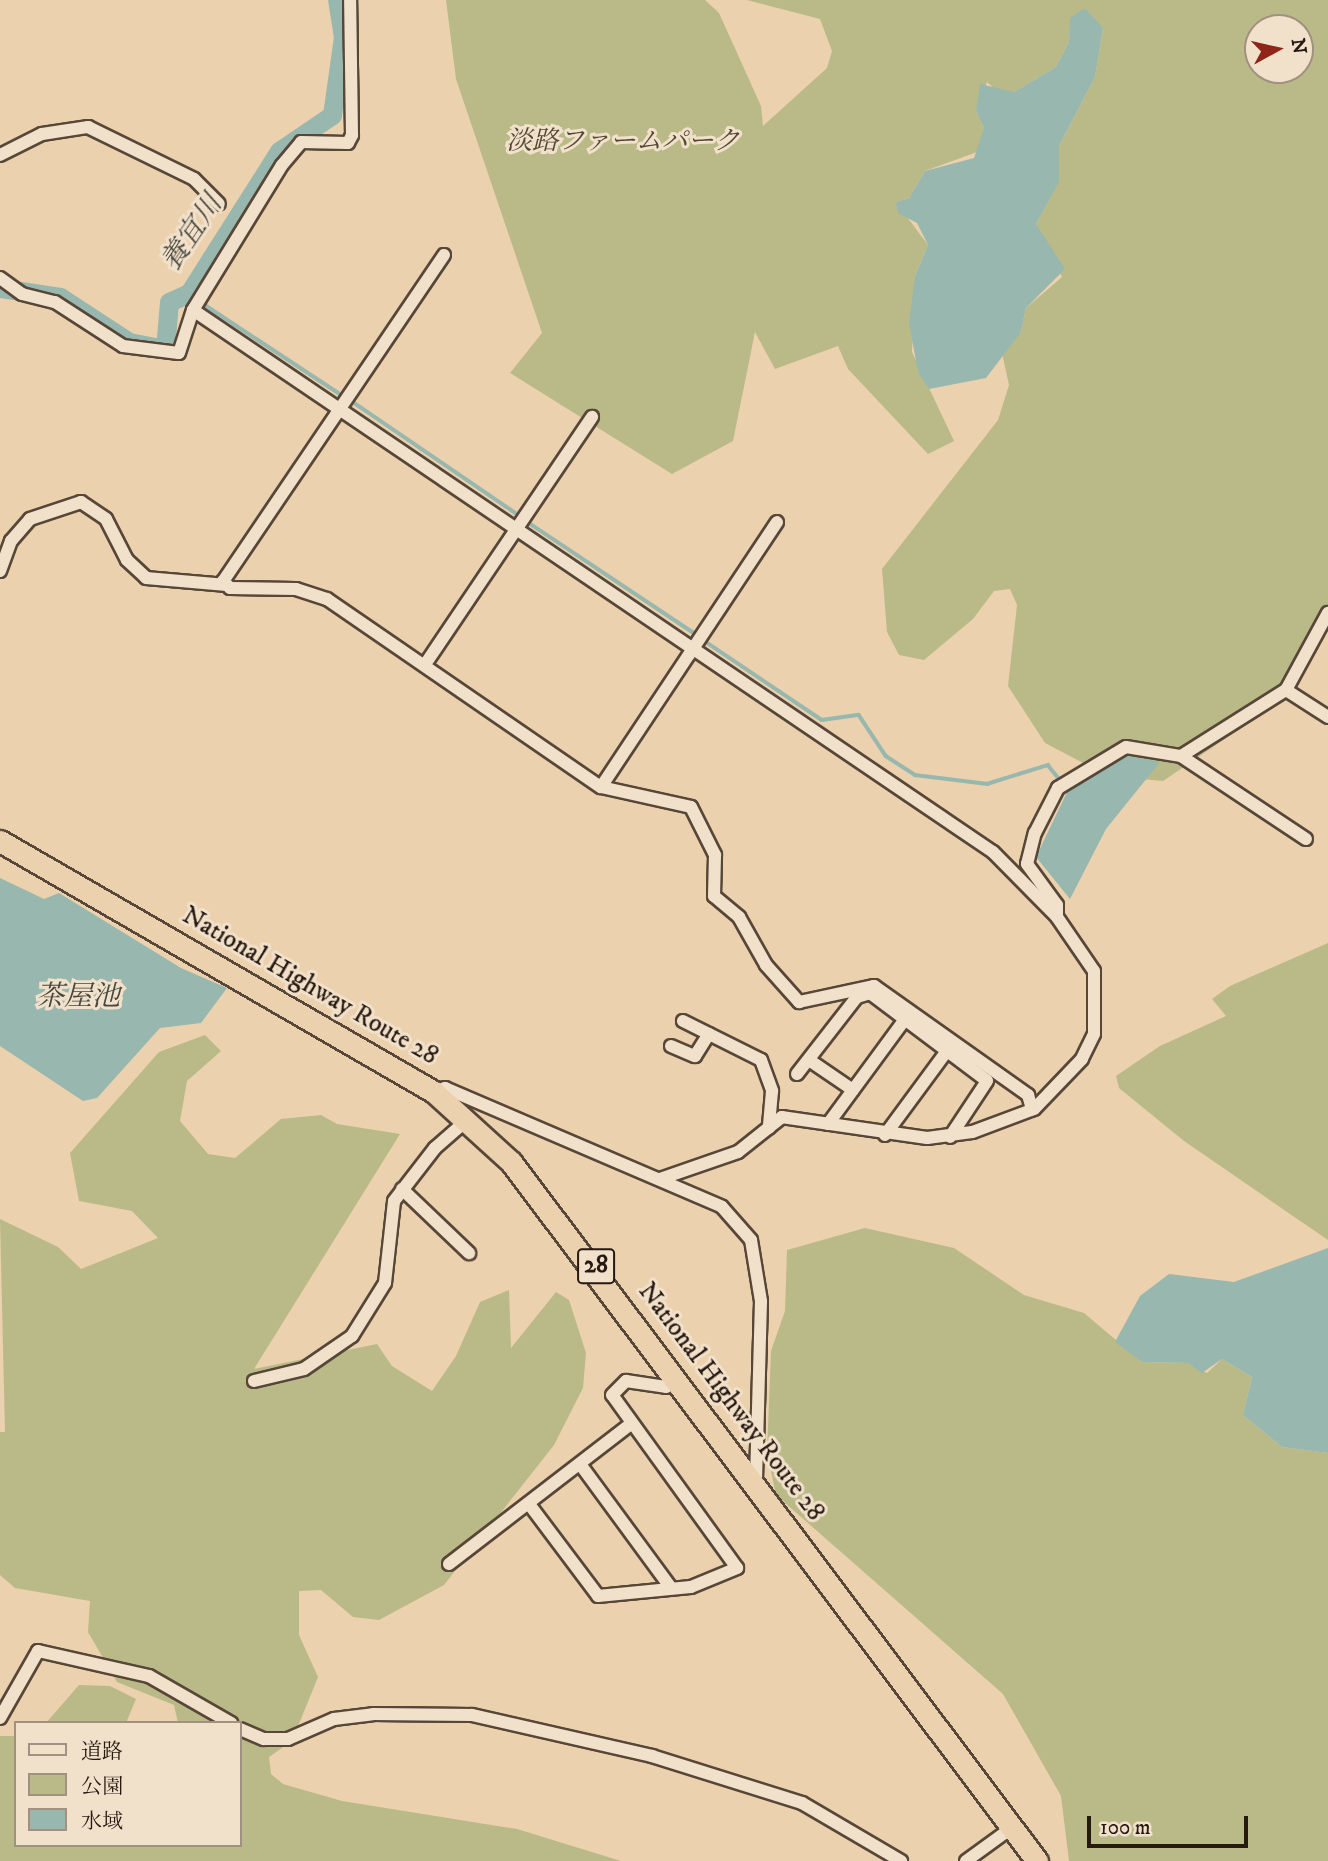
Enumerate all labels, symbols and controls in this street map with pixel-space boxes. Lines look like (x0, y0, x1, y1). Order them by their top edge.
north arrow (1244, 14, 1314, 84)
text: N (1286, 37, 1311, 56)
park label: 淡路ファームパーク (506, 126, 740, 158)
water label: 養宜川 (155, 189, 229, 277)
street label: National Highway Route 28 (176, 900, 444, 1072)
water label: 茶屋池 (36, 980, 120, 1014)
road number: 28 (577, 1246, 615, 1286)
street label: National Highway Route 28 (631, 1277, 831, 1527)
legend (14, 1721, 242, 1847)
text: 道路 (81, 1739, 123, 1765)
text: 公園 (81, 1774, 123, 1800)
scale bar (1090, 1801, 1251, 1845)
text: 水域 (81, 1809, 123, 1835)
text: 100 m (1100, 1815, 1151, 1841)

